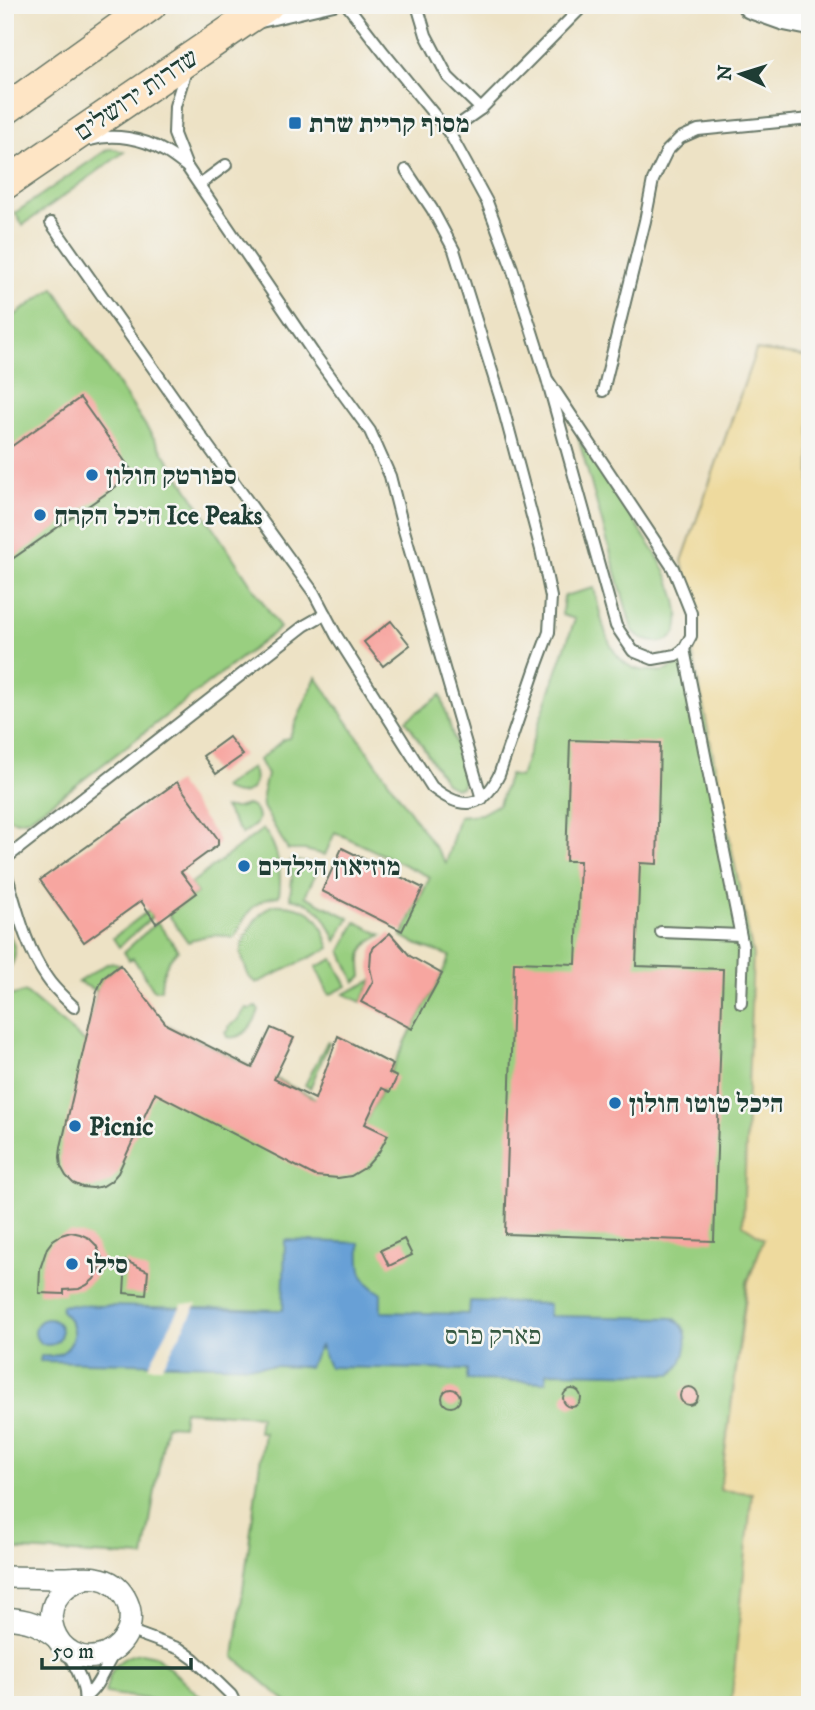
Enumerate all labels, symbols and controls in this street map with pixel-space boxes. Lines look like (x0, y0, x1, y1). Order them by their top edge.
north arrow (706, 38, 776, 108)
street label: שדרות ירושלים (68, 42, 205, 149)
text: N (714, 64, 738, 82)
place label: מסוף קריית שרת (309, 108, 469, 141)
marker: מסוף קריית שרת (287, 115, 303, 131)
place label: ספורטק חולון (106, 460, 237, 493)
marker: ספורטק חולון (84, 467, 100, 483)
place label: היכל הקרח Ice Peaks (54, 500, 263, 533)
marker: היכל הקרח Ice Peaks (32, 507, 48, 523)
place label: מוזיאון הילדים (258, 851, 400, 884)
marker: מוזיאון הילדים (236, 858, 252, 874)
place label: היכל טוטו חולון (629, 1088, 784, 1121)
marker: היכל טוטו חולון (607, 1095, 623, 1111)
place label: Picnic (89, 1111, 153, 1144)
marker: Picnic (67, 1118, 83, 1134)
place label: סילו (86, 1249, 128, 1282)
marker: סילו (64, 1256, 80, 1272)
park label: פארק פרס (445, 1320, 541, 1353)
scale bar (42, 1626, 191, 1670)
text: 50 m (52, 1639, 94, 1665)

